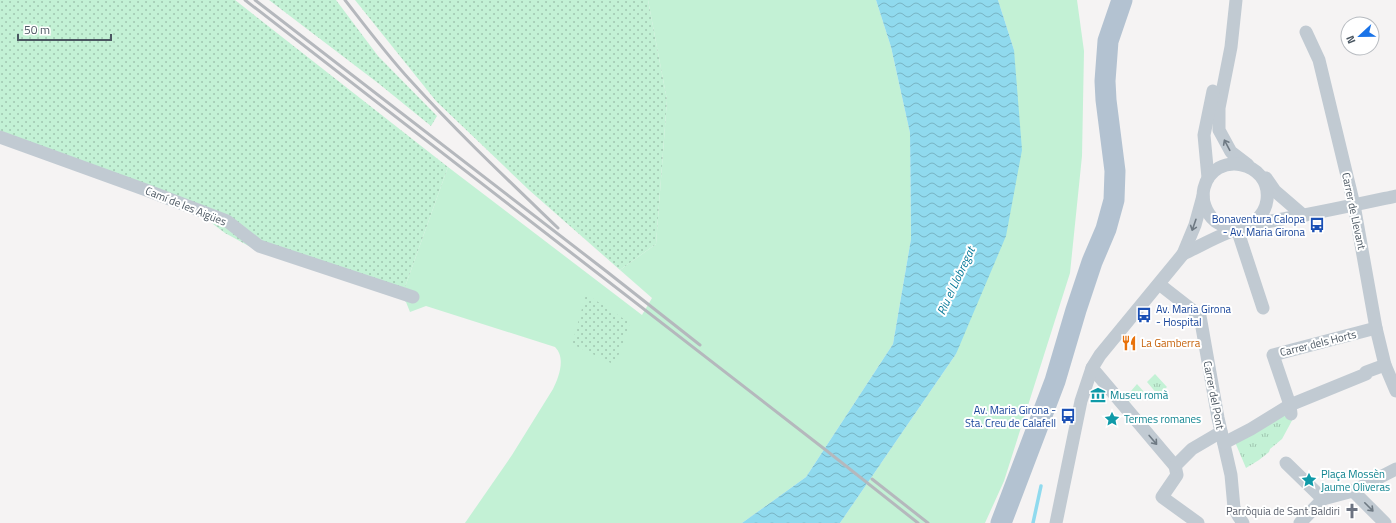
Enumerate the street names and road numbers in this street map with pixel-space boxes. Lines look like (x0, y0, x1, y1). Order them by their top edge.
street label: Carrer de Llevant (1338, 171, 1370, 251)
street label: Camí de les Aigües (143, 182, 229, 230)
street label: Carrer dels Horts (1278, 326, 1358, 360)
street label: Carrer del Pont (1200, 360, 1228, 431)

